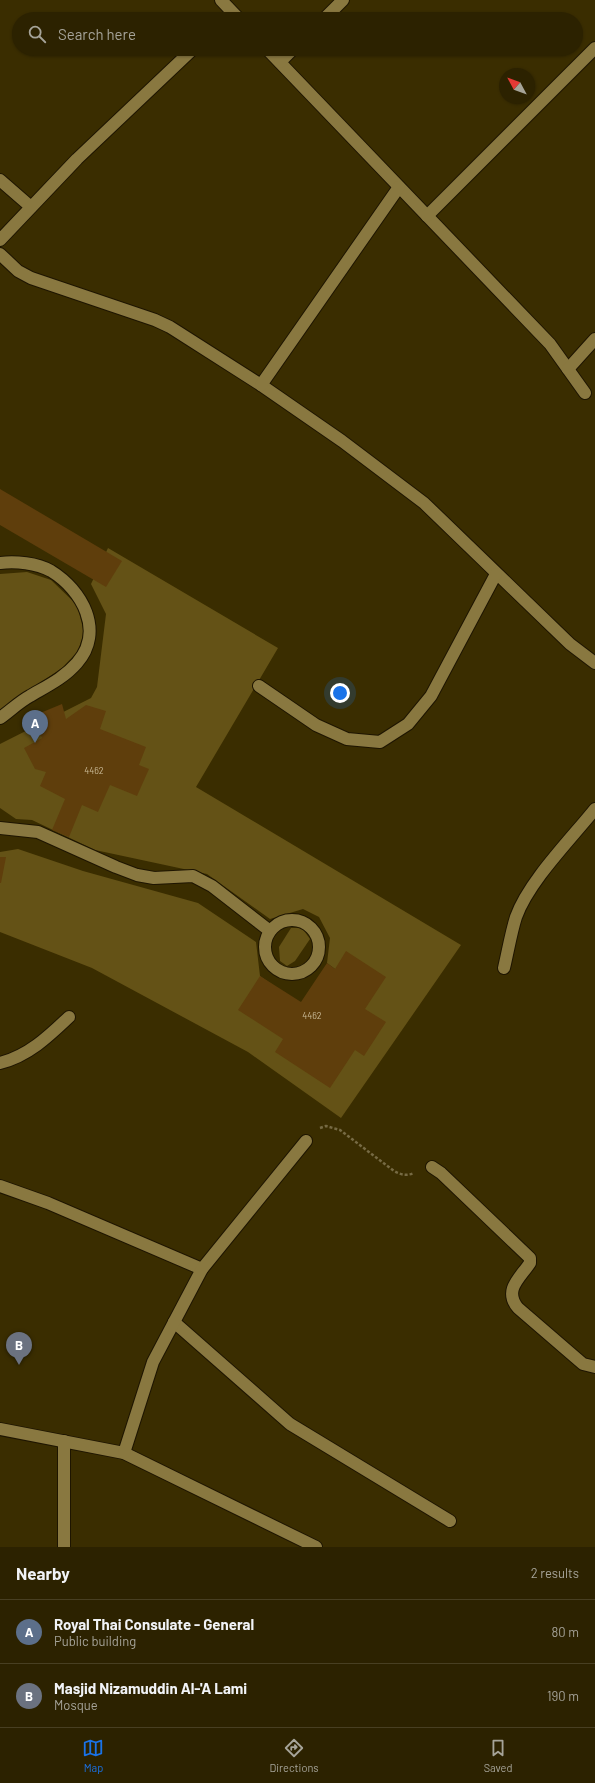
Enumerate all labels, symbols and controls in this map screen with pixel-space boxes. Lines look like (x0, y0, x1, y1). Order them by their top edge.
search box (12, 12, 583, 56)
icon: search (26, 23, 48, 45)
text: Search here (58, 25, 136, 43)
north arrow (499, 68, 535, 104)
your location (330, 683, 350, 703)
pin: A (22, 710, 48, 743)
house number: 4462 (84, 765, 104, 776)
house number: 4462 (302, 1010, 322, 1021)
pin: B (6, 1332, 32, 1365)
text: Nearby (16, 1563, 70, 1583)
text: 2 results (531, 1565, 579, 1581)
text: Royal Thai Consulate - General (54, 1615, 254, 1633)
text: A (25, 1624, 33, 1640)
text: 80 m (552, 1624, 579, 1640)
text: Public building (54, 1633, 136, 1649)
text: Masjid Nizamuddin Al-'A Lami (54, 1679, 247, 1697)
text: B (25, 1688, 33, 1704)
text: 190 m (547, 1688, 579, 1704)
text: Mosque (54, 1697, 98, 1713)
tab: Map (82, 1737, 104, 1774)
tab: Directions (269, 1737, 319, 1774)
tab: Saved (484, 1737, 513, 1774)

